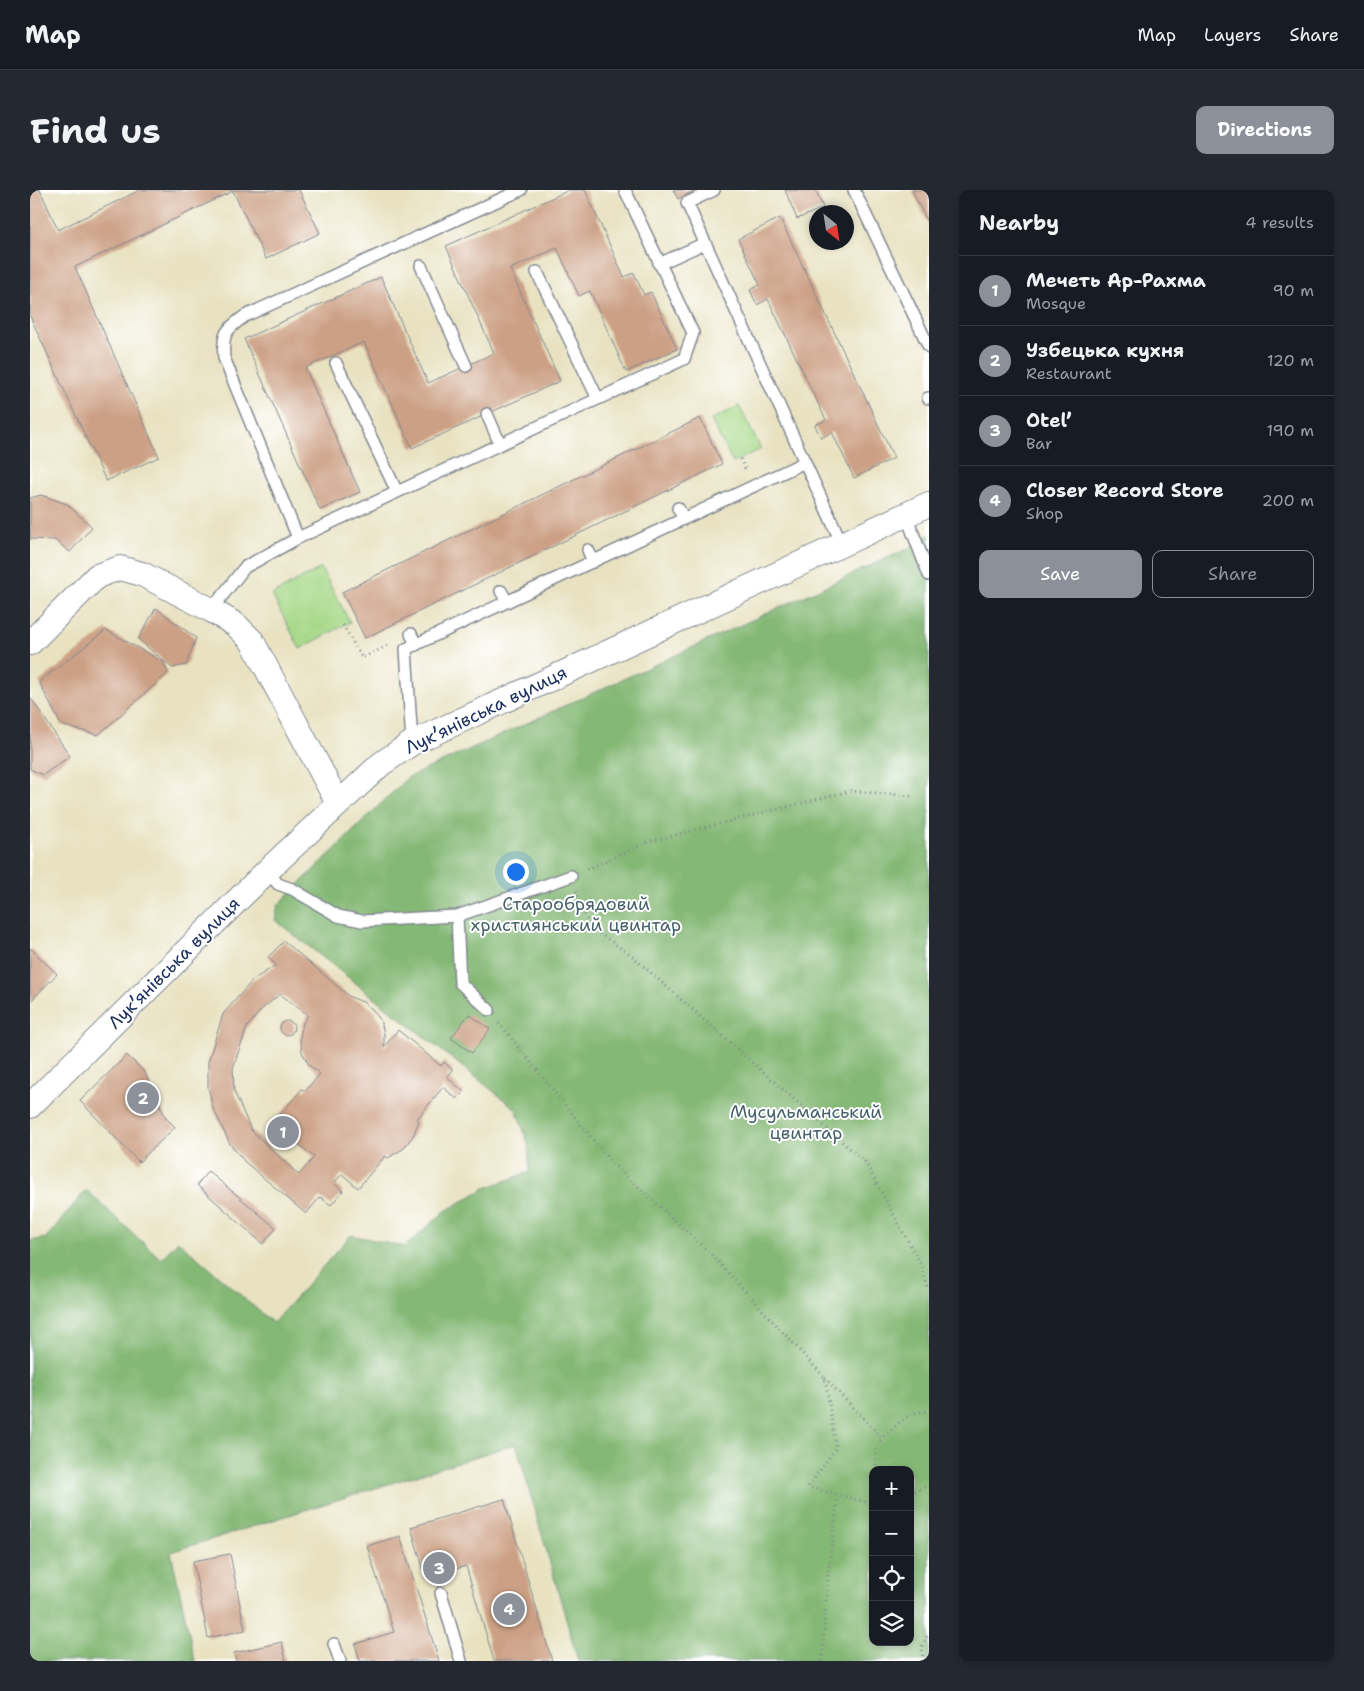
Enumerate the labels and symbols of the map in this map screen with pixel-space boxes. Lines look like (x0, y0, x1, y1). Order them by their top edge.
north arrow (809, 205, 854, 250)
street label: Лукʼянівська вулиця (401, 660, 571, 760)
your location (503, 859, 529, 885)
street label: Лукʼянівська вулиця (103, 892, 245, 1034)
park label: Старообрядовий християнський цвинтар (471, 892, 681, 937)
pin: 2 (127, 1079, 159, 1117)
park label: Мусульманський цвинтар (730, 1100, 882, 1145)
pin: 1 (267, 1113, 299, 1151)
pin: 3 (423, 1549, 455, 1587)
pin: 4 (493, 1590, 525, 1628)

